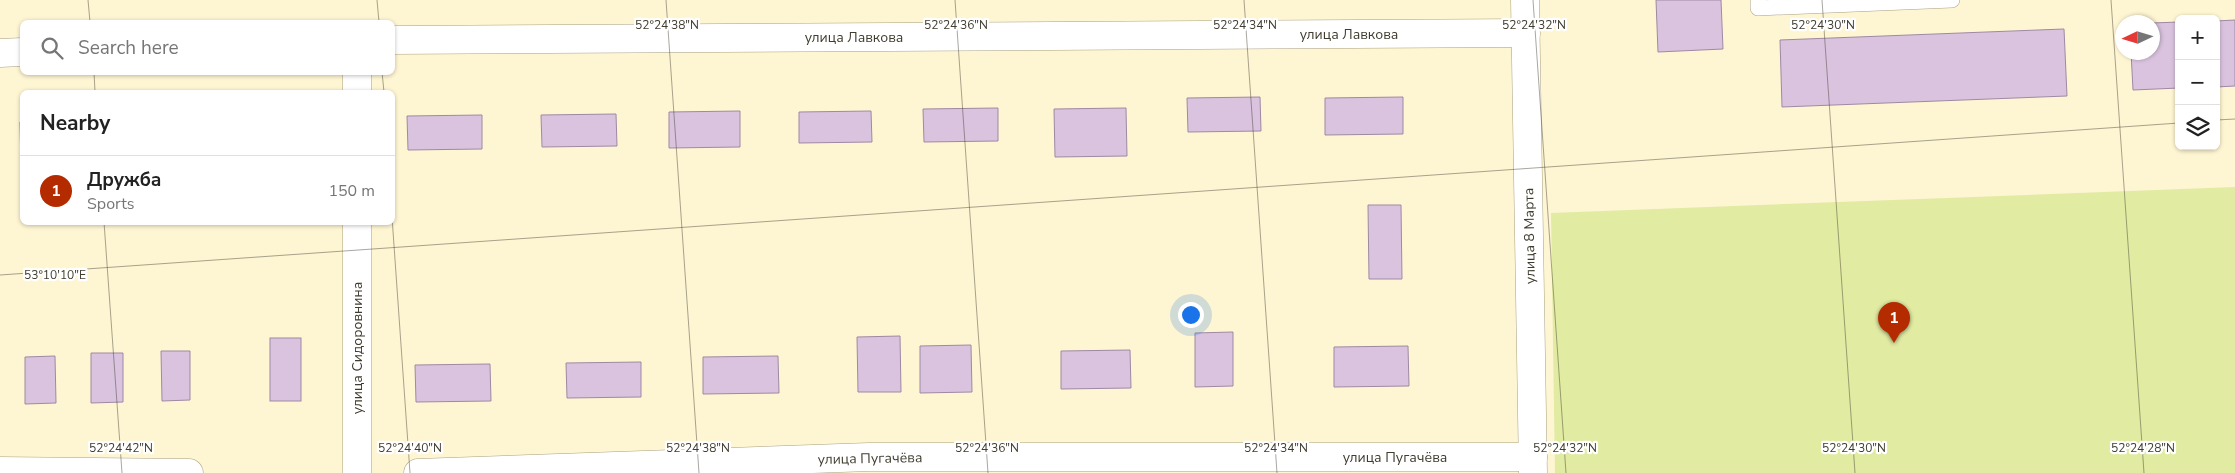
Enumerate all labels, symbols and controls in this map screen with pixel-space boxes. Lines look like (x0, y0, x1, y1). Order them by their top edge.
north arrow (2115, 15, 2160, 60)
map controls (2175, 15, 2220, 150)
button: + (2175, 15, 2220, 60)
text: 52°24'38"N (635, 17, 699, 33)
text: 52°24'36"N (924, 17, 988, 33)
text: 52°24'34"N (1213, 17, 1277, 33)
text: 52°24'32"N (1502, 17, 1566, 33)
text: 52°24'30"N (1791, 17, 1855, 33)
search box (20, 20, 395, 75)
street label: улица Лавкова (1300, 25, 1398, 44)
street label: улица Лавкова (805, 28, 903, 47)
icon: search (38, 34, 66, 62)
text: Search here (78, 35, 179, 61)
button: − (2175, 60, 2220, 105)
button: layers (2175, 105, 2220, 150)
text: Nearby (40, 109, 110, 137)
text: Дружба (87, 167, 162, 193)
text: 1 (51, 180, 61, 202)
text: 150 m (328, 180, 375, 202)
street label: улица 8 Марта (1519, 188, 1540, 284)
text: Sports (87, 193, 135, 215)
text: 53°10'10"E (24, 267, 86, 283)
street label: улица Сидоровнина (348, 282, 367, 414)
your location (1178, 302, 1204, 328)
pin: 1 (1878, 302, 1910, 343)
text: 52°24'42"N (89, 440, 153, 456)
text: 52°24'40"N (378, 440, 442, 456)
text: 52°24'38"N (666, 440, 730, 456)
text: 52°24'36"N (955, 440, 1019, 456)
text: 52°24'34"N (1244, 440, 1308, 456)
text: 52°24'32"N (1533, 440, 1597, 456)
text: 52°24'30"N (1822, 440, 1886, 456)
text: 52°24'28"N (2111, 440, 2175, 456)
street label: улица Пугачёва (817, 448, 923, 469)
street label: улица Пугачёва (1343, 448, 1447, 467)

